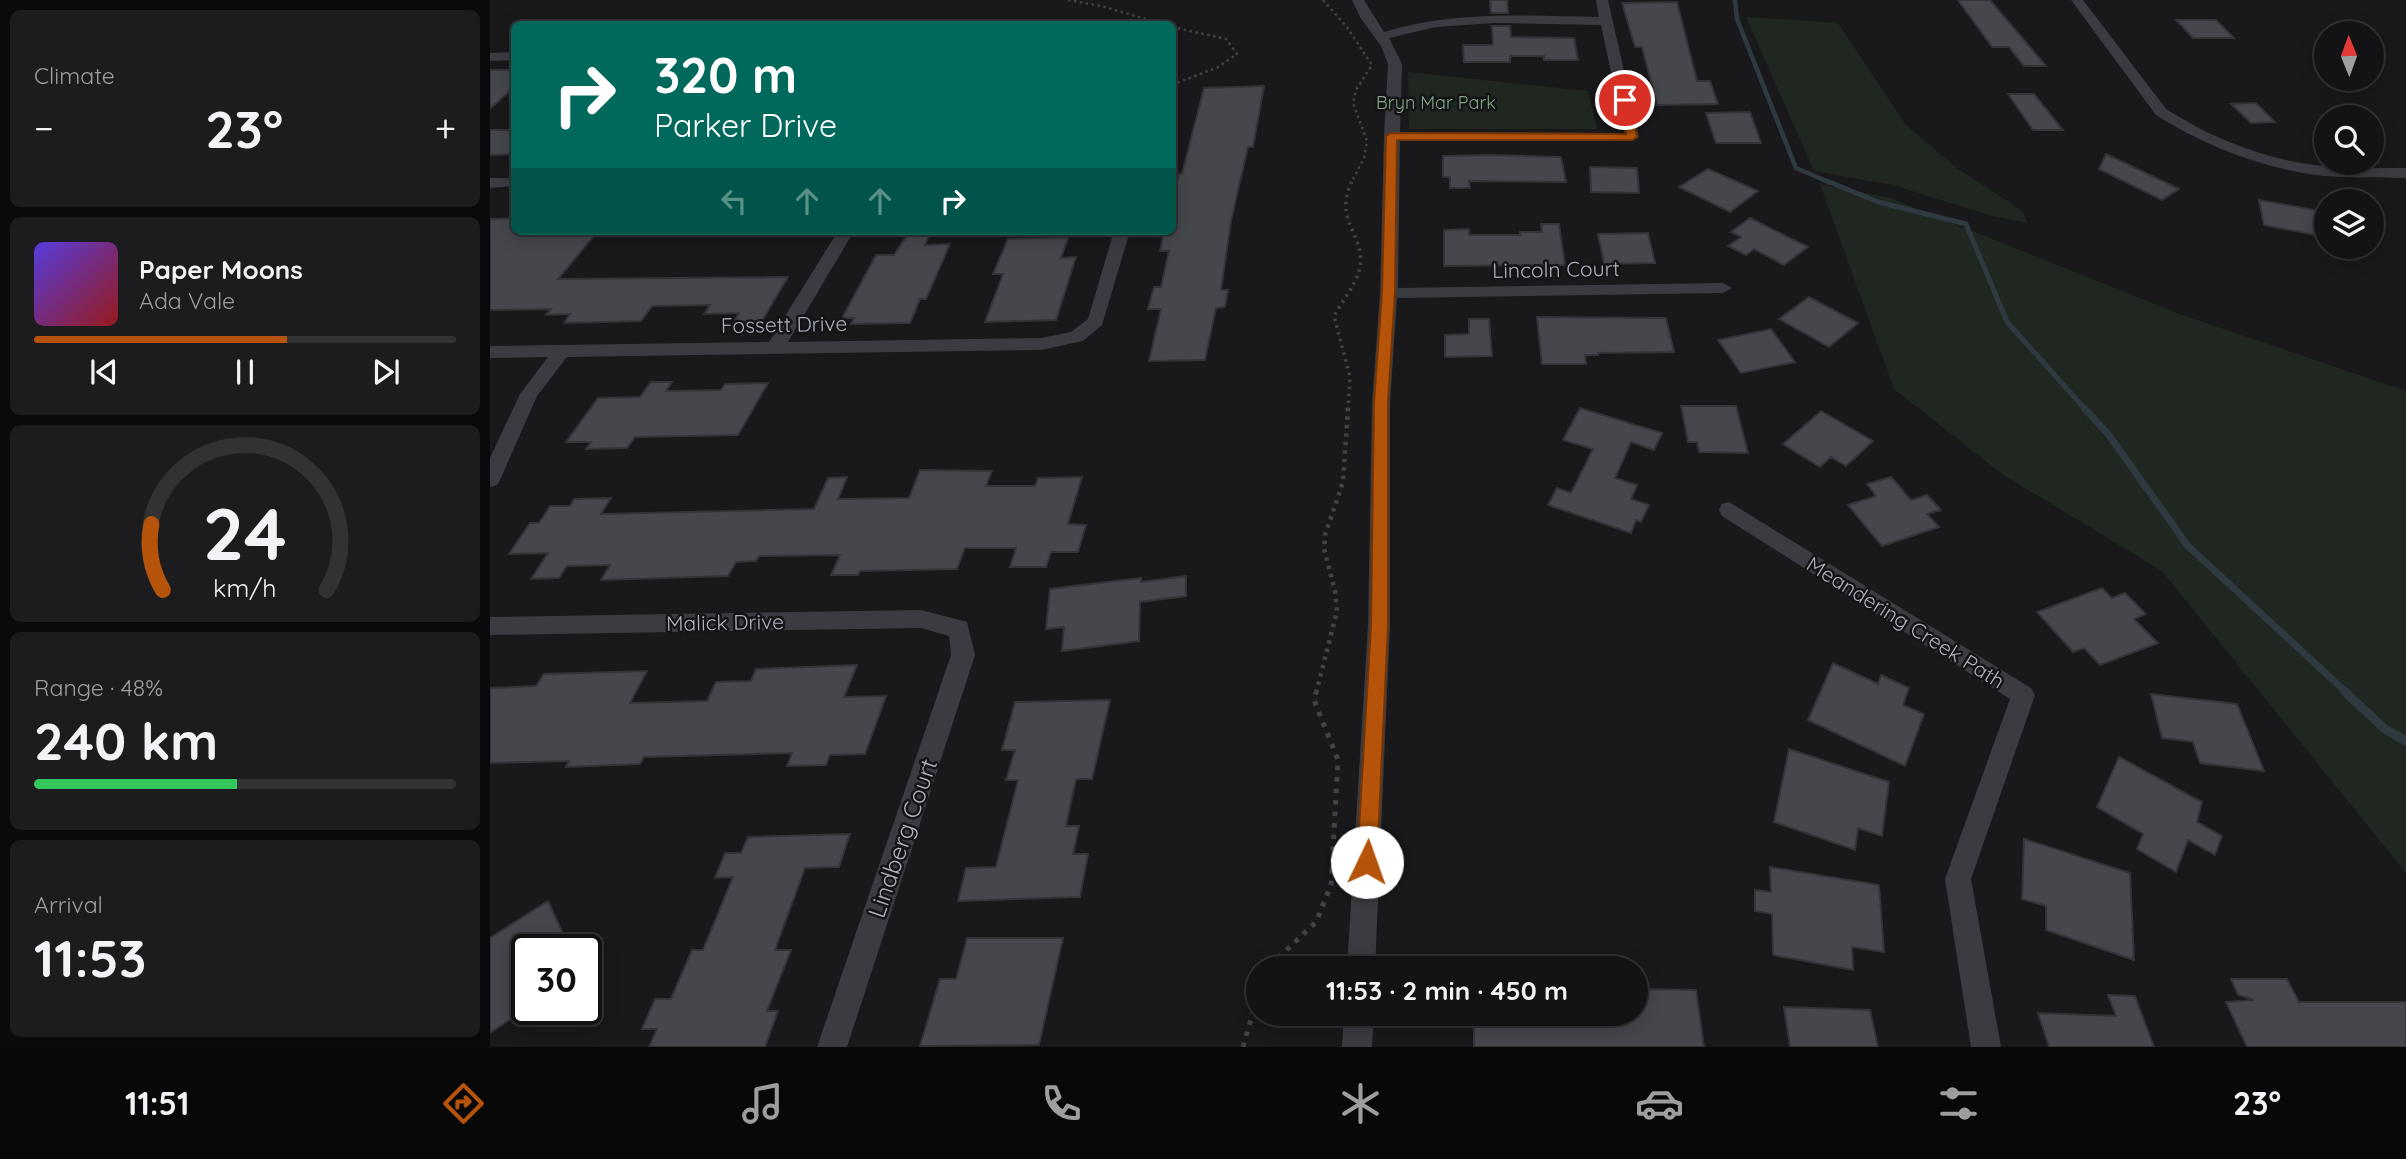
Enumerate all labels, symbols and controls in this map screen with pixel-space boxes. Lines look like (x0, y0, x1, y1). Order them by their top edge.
north arrow (2314, 21, 2384, 91)
map controls (2314, 21, 2384, 259)
text: 320 m (654, 44, 797, 105)
icon: right (539, 49, 630, 140)
text: Climate (34, 61, 115, 90)
pin (1595, 70, 1655, 130)
icon: arrive (1606, 81, 1644, 119)
park label: Bryn Mar Park (1376, 91, 1496, 114)
text: 23° (205, 96, 283, 161)
text: − (34, 104, 54, 152)
text: + (435, 104, 456, 152)
text: Parker Drive (654, 105, 837, 145)
button: search (2314, 105, 2384, 175)
icon: left (715, 182, 753, 220)
icon: ahead (788, 182, 826, 220)
icon: ahead (861, 182, 899, 220)
icon: right (934, 182, 972, 220)
button: layers (2314, 189, 2384, 259)
text: Paper Moons (139, 253, 303, 286)
street label: Lincoln Court (1492, 255, 1620, 283)
text: Ada Vale (139, 286, 235, 315)
street label: Fossett Drive (721, 310, 847, 338)
icon: previous (85, 353, 123, 391)
icon: pause (226, 353, 264, 391)
icon: next (367, 353, 405, 391)
text: 24 (203, 487, 287, 578)
street label: Meandering Creek Path (1802, 550, 2010, 694)
text: km/h (213, 571, 277, 602)
street label: Malick Drive (666, 608, 784, 636)
text: Range · 48% (34, 673, 163, 702)
text: 240 km (34, 708, 218, 773)
street label: Lindberg Court (861, 755, 943, 921)
position arrow (1330, 825, 1404, 899)
text: Arrival (34, 890, 103, 919)
text: 11:53 (34, 925, 147, 990)
speed limit sign: 30 (511, 934, 602, 1025)
text: 11:53 · 2 min · 450 m (1326, 974, 1568, 1007)
icon: directions (439, 1079, 488, 1128)
icon: music (738, 1079, 787, 1128)
icon: phone (1037, 1079, 1086, 1128)
icon: climate (1336, 1079, 1385, 1128)
icon: car (1635, 1079, 1684, 1128)
icon: filters (1934, 1079, 1983, 1128)
text: 11:51 (125, 1083, 189, 1123)
text: 23° (2233, 1083, 2281, 1123)

